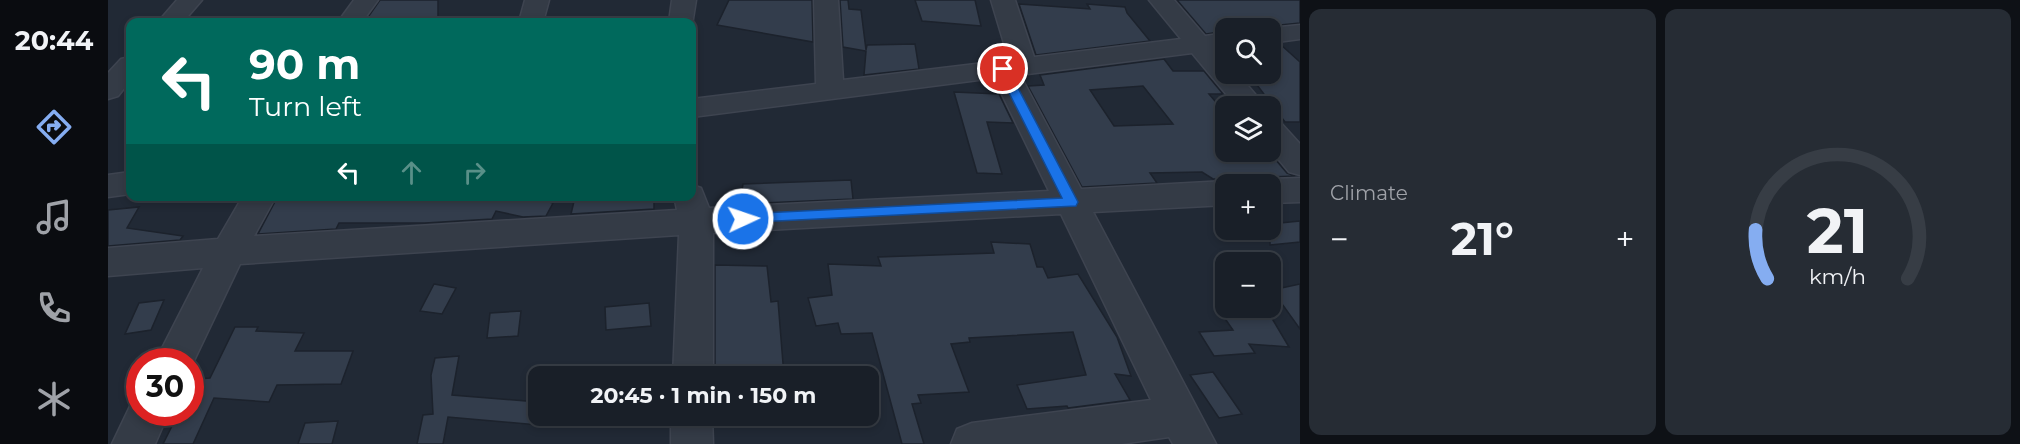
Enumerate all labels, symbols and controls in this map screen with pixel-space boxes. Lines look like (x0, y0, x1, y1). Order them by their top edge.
map controls (1215, 18, 1281, 318)
button: search (1215, 18, 1281, 84)
text: 20:44 (15, 24, 93, 57)
text: 90 m (249, 38, 360, 90)
icon: left (150, 42, 228, 120)
pin (977, 43, 1028, 94)
icon: arrive (986, 52, 1019, 85)
text: Turn left (249, 90, 362, 123)
button: layers (1215, 96, 1281, 162)
icon: directions (33, 106, 75, 148)
icon: left (332, 156, 365, 189)
icon: ahead (395, 156, 428, 189)
icon: right (458, 156, 491, 189)
button: + (1215, 174, 1281, 240)
text: Climate (1330, 181, 1408, 205)
position arrow (711, 187, 775, 251)
text: 21 (1807, 193, 1868, 269)
icon: music (33, 196, 75, 238)
text: 21° (1451, 211, 1514, 266)
text: − (1330, 219, 1349, 259)
text: + (1616, 219, 1634, 259)
button: − (1215, 252, 1281, 318)
text: km/h (1809, 263, 1866, 289)
icon: phone (33, 287, 75, 329)
speed limit sign: 30 (126, 348, 204, 426)
icon: climate (33, 378, 75, 420)
text: 20:45 · 1 min · 150 m (591, 382, 816, 409)

